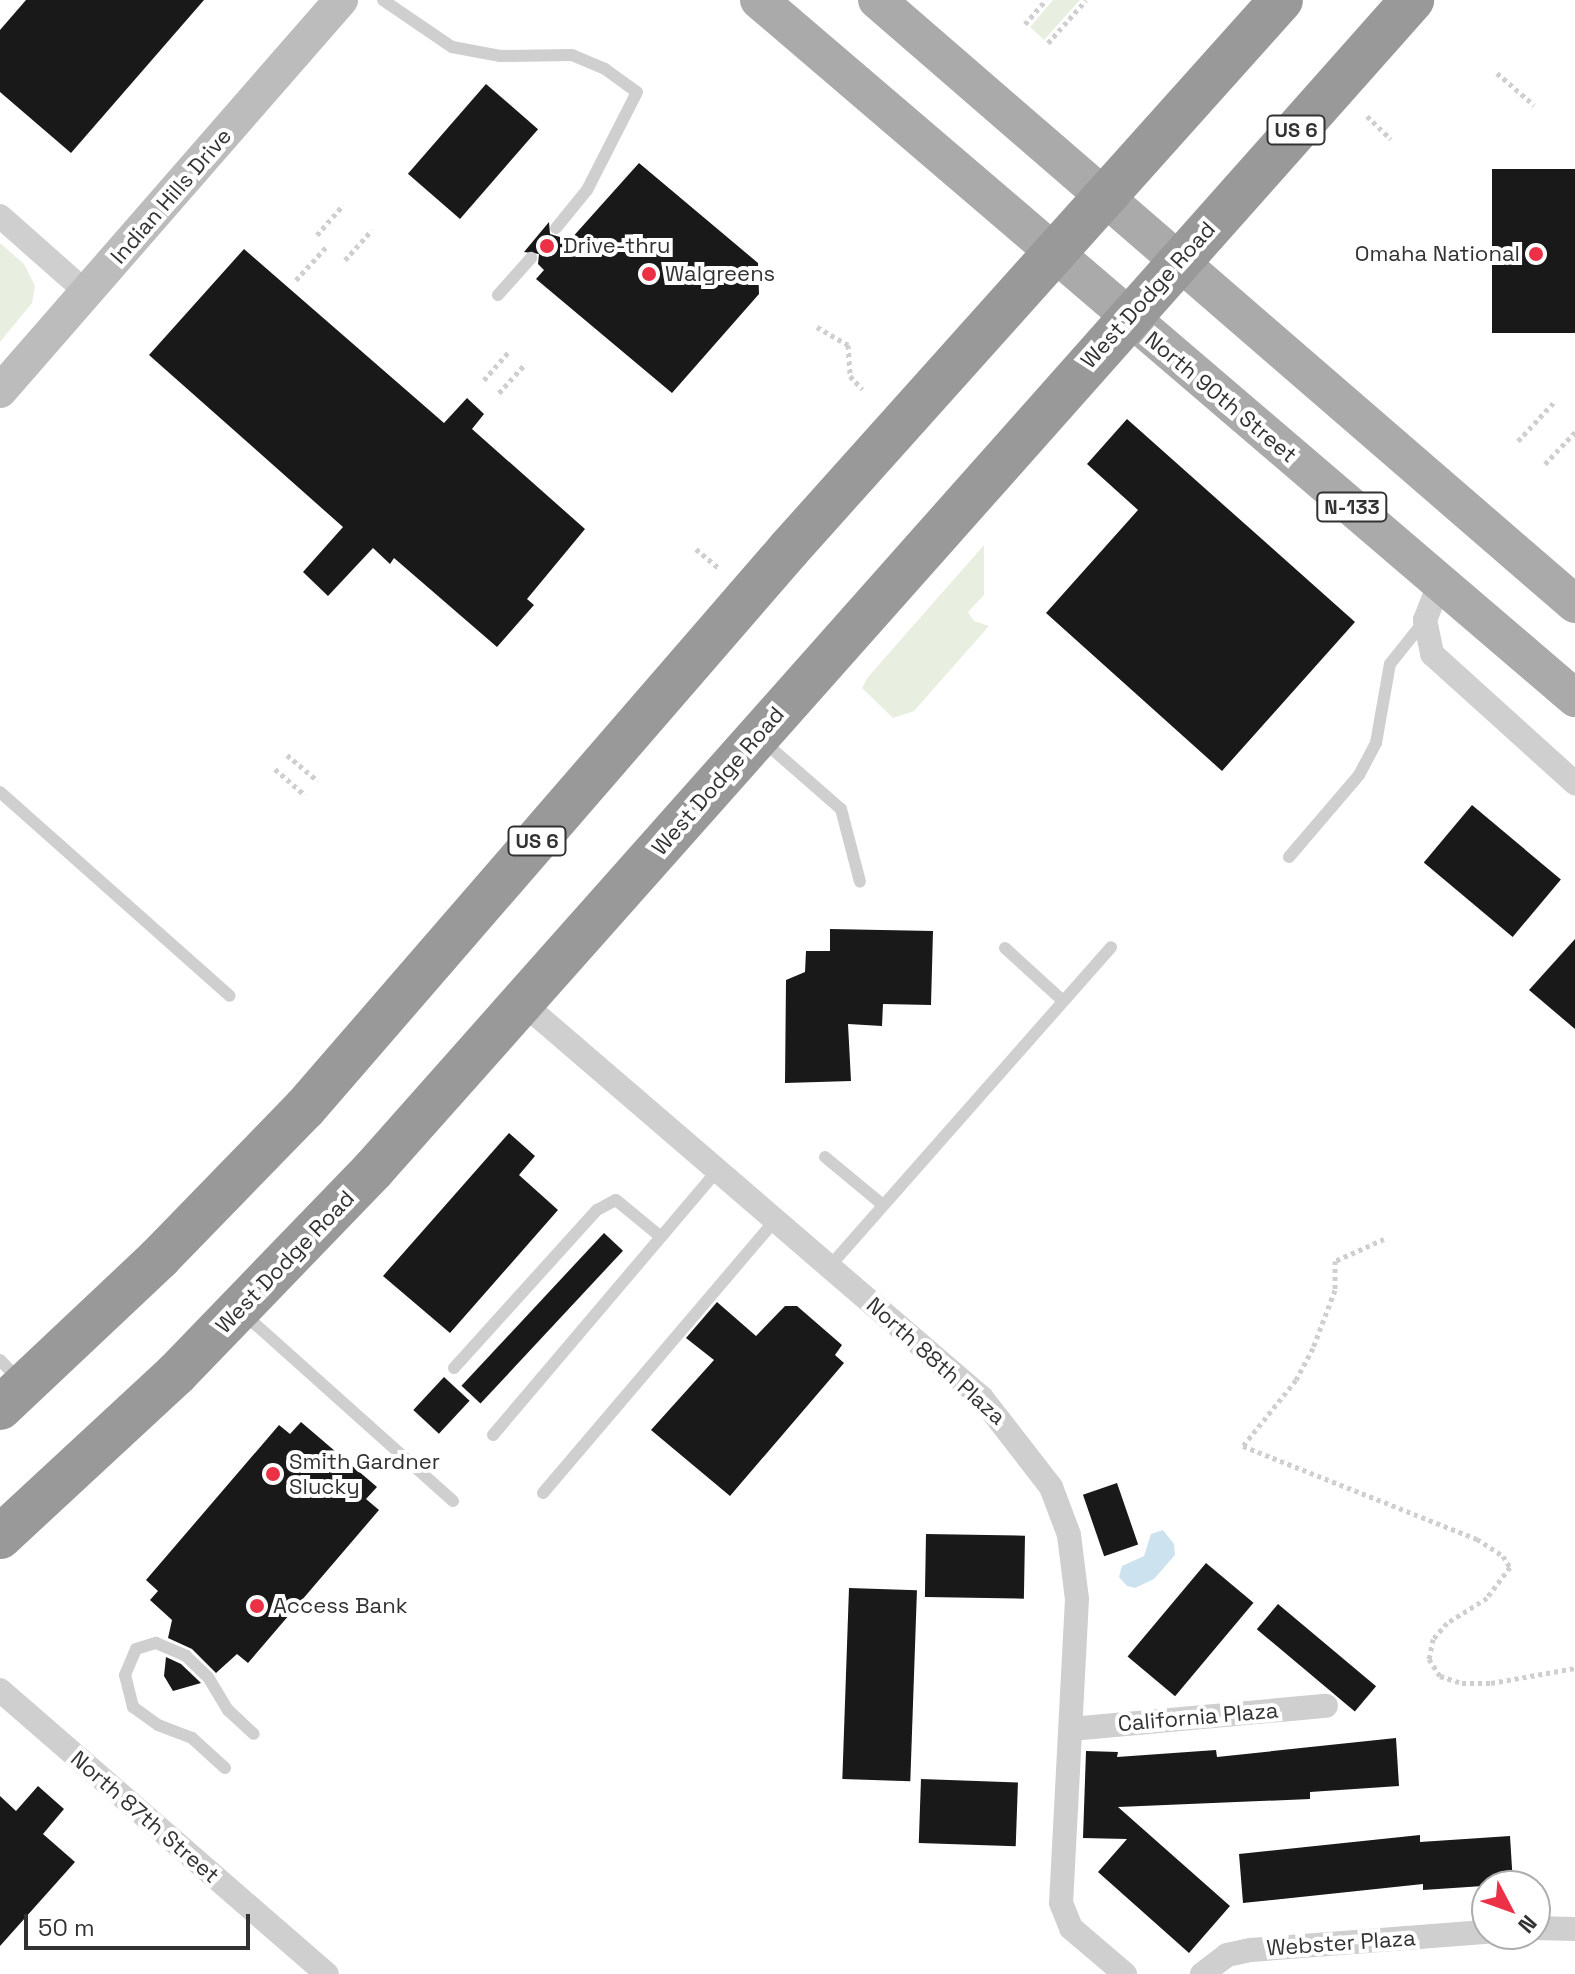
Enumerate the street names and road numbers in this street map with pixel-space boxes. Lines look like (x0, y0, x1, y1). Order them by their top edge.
road number: US 6 (1266, 114, 1326, 146)
street label: Indian Hills Drive (105, 123, 237, 269)
street label: West Dodge Road (1075, 216, 1221, 374)
street label: North 90th Street (1140, 326, 1302, 468)
road number: N-133 (1316, 491, 1388, 523)
street label: West Dodge Road (646, 701, 790, 861)
road number: US 6 (507, 825, 567, 857)
street label: West Dodge Road (210, 1185, 360, 1339)
street label: North 88th Plaza (861, 1292, 1011, 1430)
street label: California Plaza (1117, 1697, 1279, 1737)
street label: North 87th Street (65, 1745, 225, 1889)
street label: Webster Plaza (1266, 1925, 1416, 1961)

